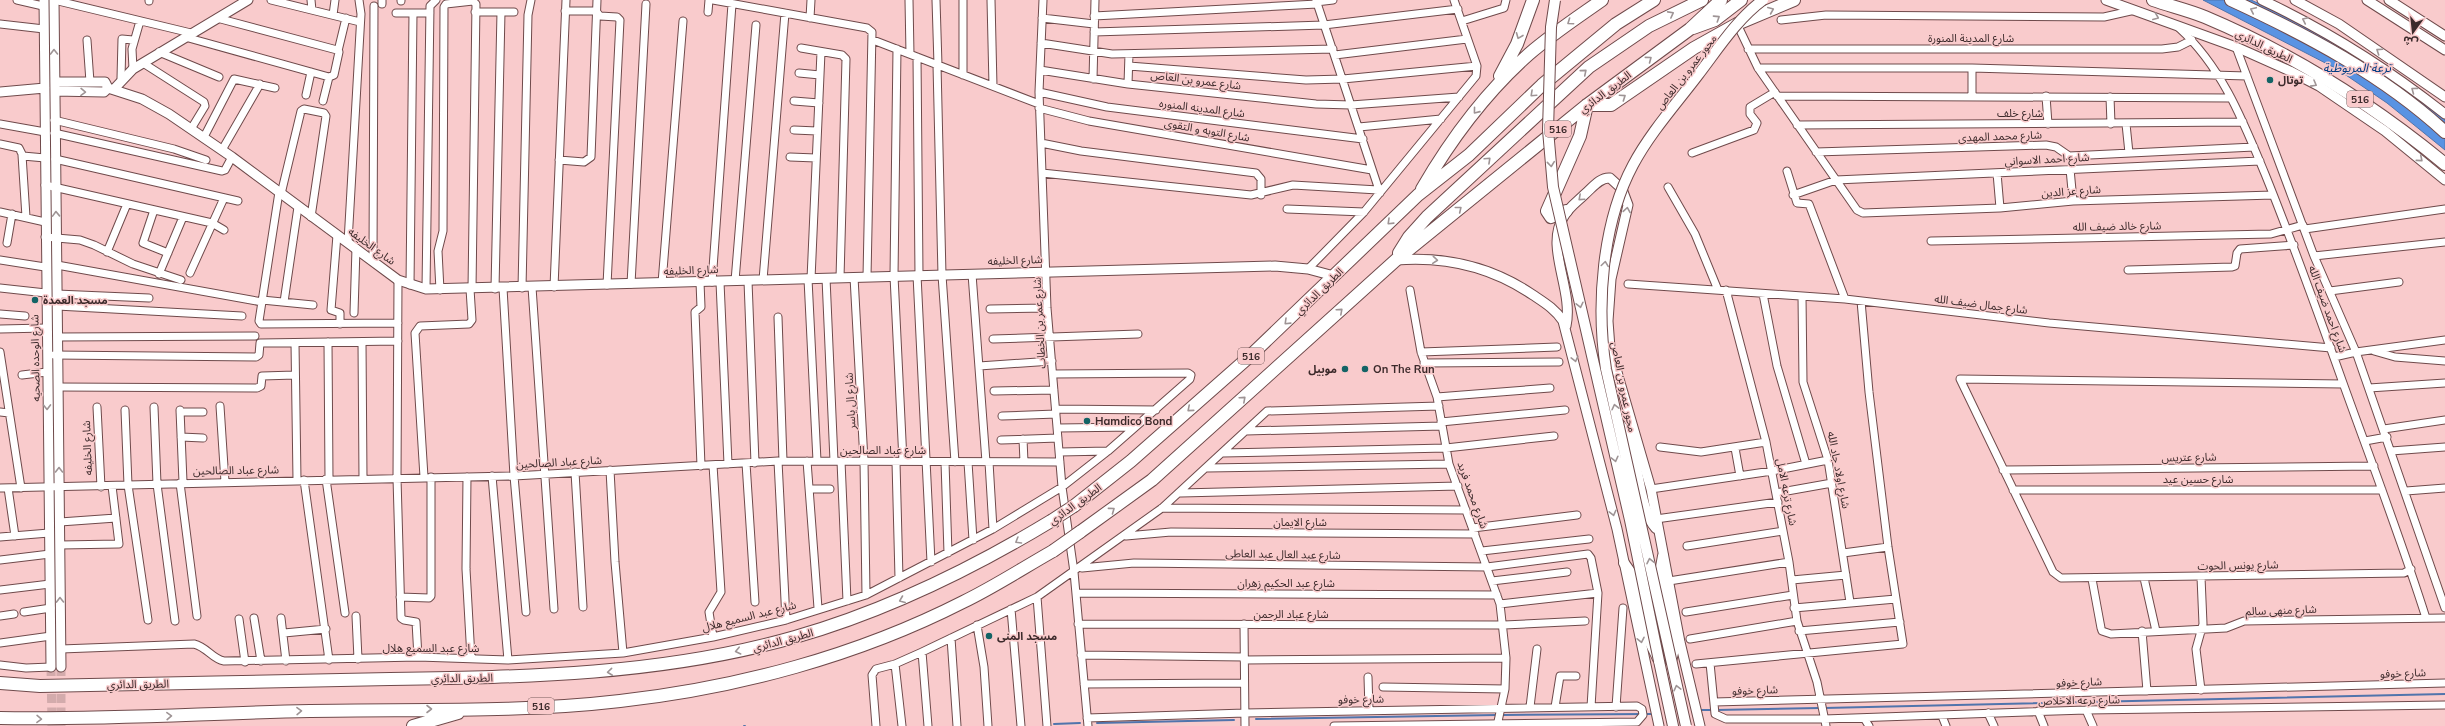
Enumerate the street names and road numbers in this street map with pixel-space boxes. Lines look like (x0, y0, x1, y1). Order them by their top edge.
street label: الطريق الدائري (2232, 26, 2295, 68)
street label: محور عمرو بن العاص (1652, 31, 1720, 112)
street label: شارع المدينة المنورة (1928, 31, 2014, 46)
street label: شارع عمرو بن العاص (1150, 68, 1242, 94)
street label: الطريق الدائري (1576, 68, 1636, 118)
road number: 516 (2347, 91, 2373, 107)
street label: شارع المدينه المنوره (1158, 96, 1246, 121)
street label: شارع خلف (1997, 106, 2043, 121)
street label: شارع التوبه و التقوى (1163, 116, 1251, 145)
road number: 516 (1545, 121, 1571, 137)
street label: شارع محمد المهدى (1958, 128, 2043, 145)
street label: شارع احمد الاسواني (2004, 150, 2090, 171)
street label: شارع عز الدين (2041, 182, 2102, 201)
street label: شارع خالد ضيف الله (2073, 218, 2162, 235)
street label: شارع الخليفه (345, 224, 399, 269)
street label: شارع الخليفه (987, 252, 1043, 269)
street label: شارع الخليفه (663, 262, 719, 279)
street label: الطريق الدائري (1292, 264, 1348, 319)
street label: شارع احمد ضيف الله (2305, 264, 2350, 355)
street label: شارع عمر بن الخطاب (1030, 276, 1049, 369)
street label: شارع جمال ضيف الله (1933, 291, 2029, 318)
street label: شارع الوحده الصحيه (27, 314, 44, 402)
street label: محور عمرو بن العاص (1608, 341, 1640, 433)
road number: 516 (1238, 348, 1264, 364)
street label: شارع ال ياسر (842, 372, 860, 431)
street label: شارع الخليفه (79, 420, 96, 476)
street label: شارع اولاد جاد الله (1824, 430, 1853, 510)
street label: شارع عباد الصالحين (840, 443, 926, 458)
street label: شارع عتريس (2161, 450, 2217, 465)
street label: شارع عباد الصالحين (516, 453, 603, 472)
street label: شارع ترعه الامل (1773, 457, 1800, 527)
street label: شارع محمد فريد (1453, 460, 1492, 531)
street label: شارع عباد الصالحين (193, 462, 280, 479)
street label: شارع حسين عيد (2163, 472, 2234, 487)
street label: الطريق الدائري (1046, 480, 1106, 530)
street label: شارع الايمان (1273, 515, 1327, 530)
street label: شارع عبد العال عبد العاطى (1225, 546, 1341, 563)
street label: شارع يونس الحوت (2197, 557, 2279, 574)
street label: شارع عبد الحكيم زهران (1237, 576, 1335, 592)
street label: شارع عبد السميع هلال (700, 597, 798, 635)
street label: شارع منهى سالم (2245, 602, 2317, 620)
street label: شارع عباد الرحمن (1253, 607, 1329, 622)
street label: الطريق الدائري (751, 625, 815, 657)
street label: شارع عبد السميع هلال (383, 641, 480, 656)
street label: شارع خوفو (2380, 665, 2427, 682)
street label: الطريق الدائري (431, 670, 493, 688)
street label: شارع خوفو (2056, 674, 2103, 691)
street label: الطريق الدائري (107, 676, 169, 694)
street label: شارع خوفو (1732, 682, 1779, 699)
street label: شارع خوفو (1338, 692, 1385, 707)
street label: شارع ترعه الاخلاص (2038, 692, 2120, 709)
road number: 516 (528, 698, 554, 714)

